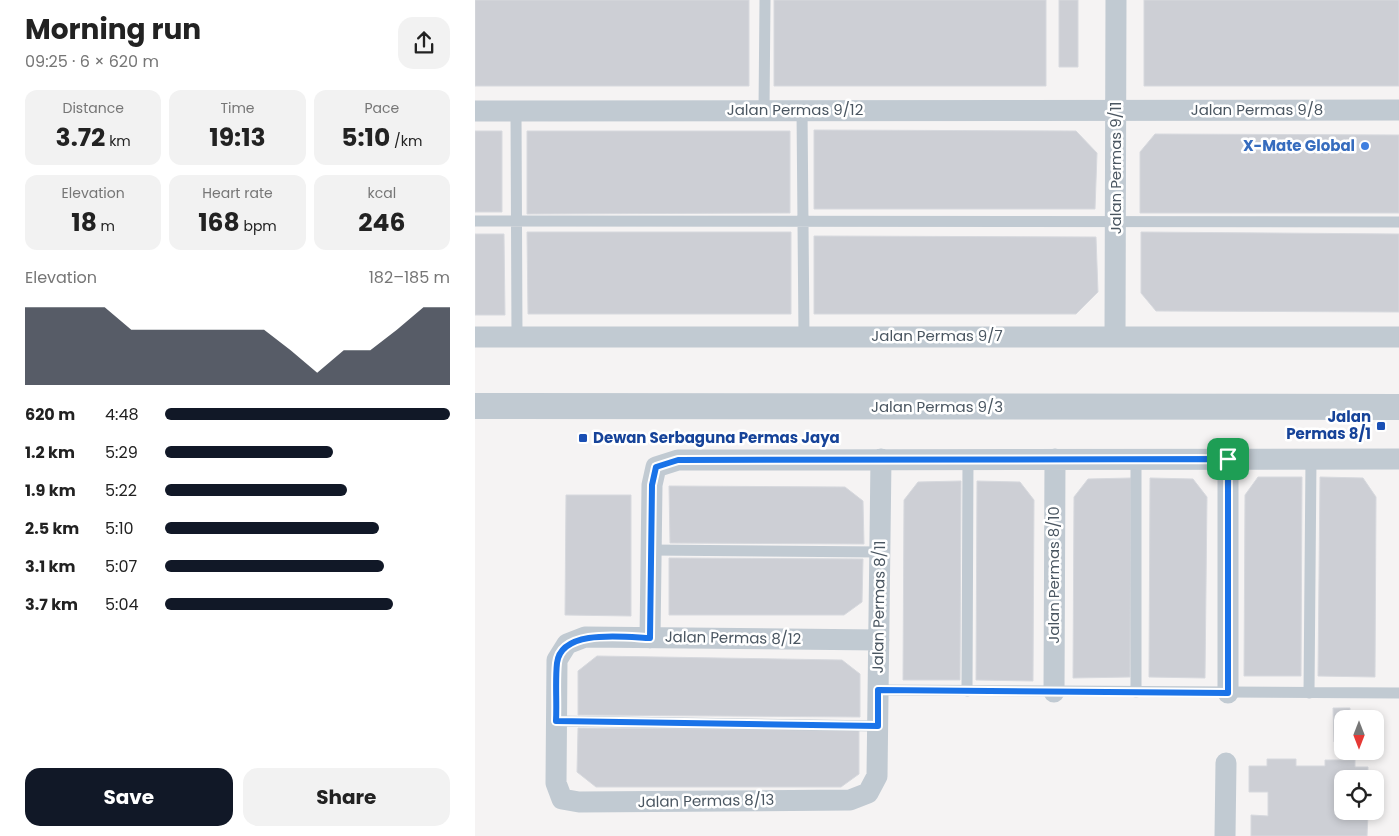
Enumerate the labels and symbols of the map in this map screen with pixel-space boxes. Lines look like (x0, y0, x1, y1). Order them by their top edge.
street label: Jalan Permas 9/12 (727, 99, 863, 120)
street label: Jalan Permas 9/8 (1191, 99, 1323, 120)
street label: Jalan Permas 9/11 (1105, 102, 1126, 234)
place label: X-Mate Global (1243, 135, 1355, 156)
marker: X-Mate Global (1359, 140, 1371, 152)
street label: Jalan Permas 9/7 (871, 325, 1003, 346)
street label: Jalan Permas 9/3 (871, 396, 1003, 417)
place label: Jalan Permas 8/1 (1286, 406, 1371, 444)
marker: Jalan Permas 8/1 (1375, 420, 1387, 432)
place label: Dewan Serbaguna Permas Jaya (593, 427, 840, 448)
marker: Dewan Serbaguna Permas Jaya (577, 432, 589, 444)
pin (1207, 438, 1249, 480)
street label: Jalan Permas 8/10 (1043, 506, 1064, 644)
street label: Jalan Permas 8/11 (867, 540, 890, 674)
street label: Jalan Permas 8/12 (665, 626, 801, 649)
north arrow (1334, 710, 1384, 760)
street label: Jalan Permas 8/13 (637, 789, 775, 812)

